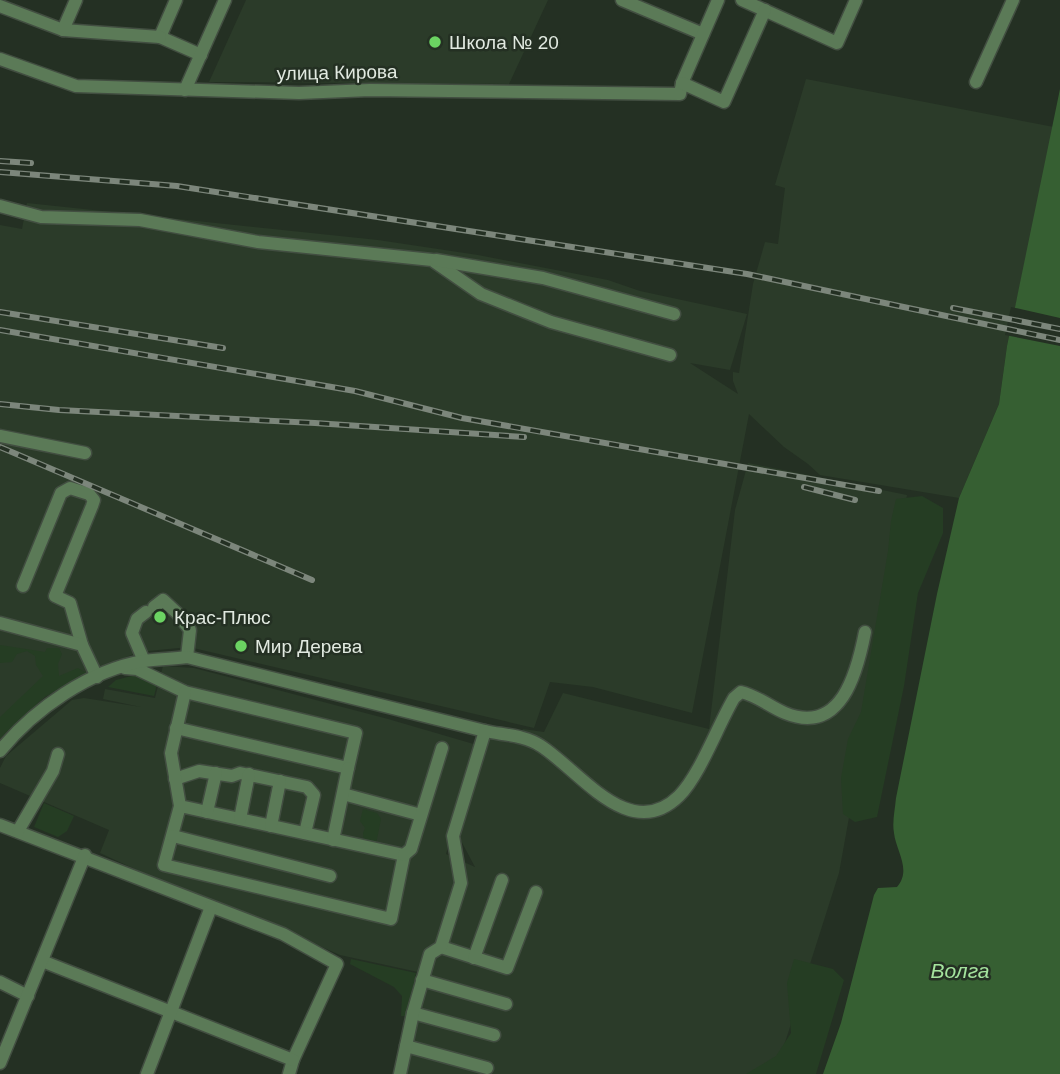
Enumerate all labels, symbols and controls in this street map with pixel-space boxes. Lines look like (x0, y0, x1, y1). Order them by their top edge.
place label: Школа № 20 (449, 32, 559, 53)
marker: Школа № 20 (427, 34, 443, 50)
street label: улица Кирова (276, 61, 398, 84)
place label: Крас-Плюс (174, 607, 271, 628)
marker: Крас-Плюс (152, 609, 168, 625)
place label: Мир Дерева (255, 636, 363, 657)
marker: Мир Дерева (233, 638, 249, 654)
water label: Волга (931, 959, 989, 982)

